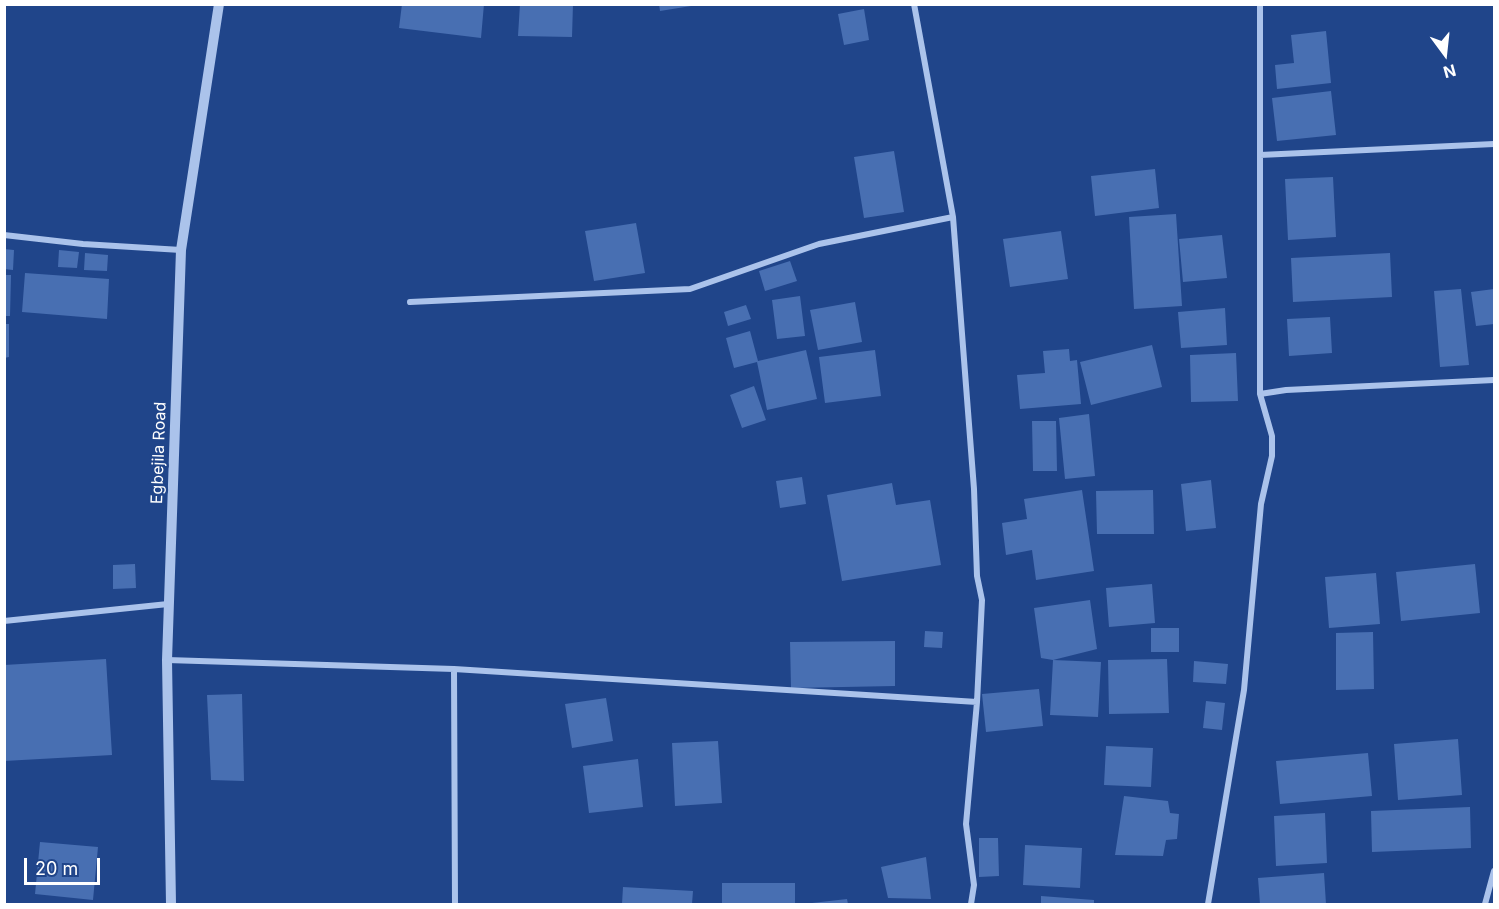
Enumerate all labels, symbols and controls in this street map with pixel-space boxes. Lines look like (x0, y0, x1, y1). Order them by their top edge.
north arrow (1415, 24, 1475, 84)
text: N (1441, 60, 1458, 83)
street label: Egbejila Road (148, 402, 170, 504)
scale bar (27, 846, 104, 884)
text: 20 m (35, 858, 78, 879)

